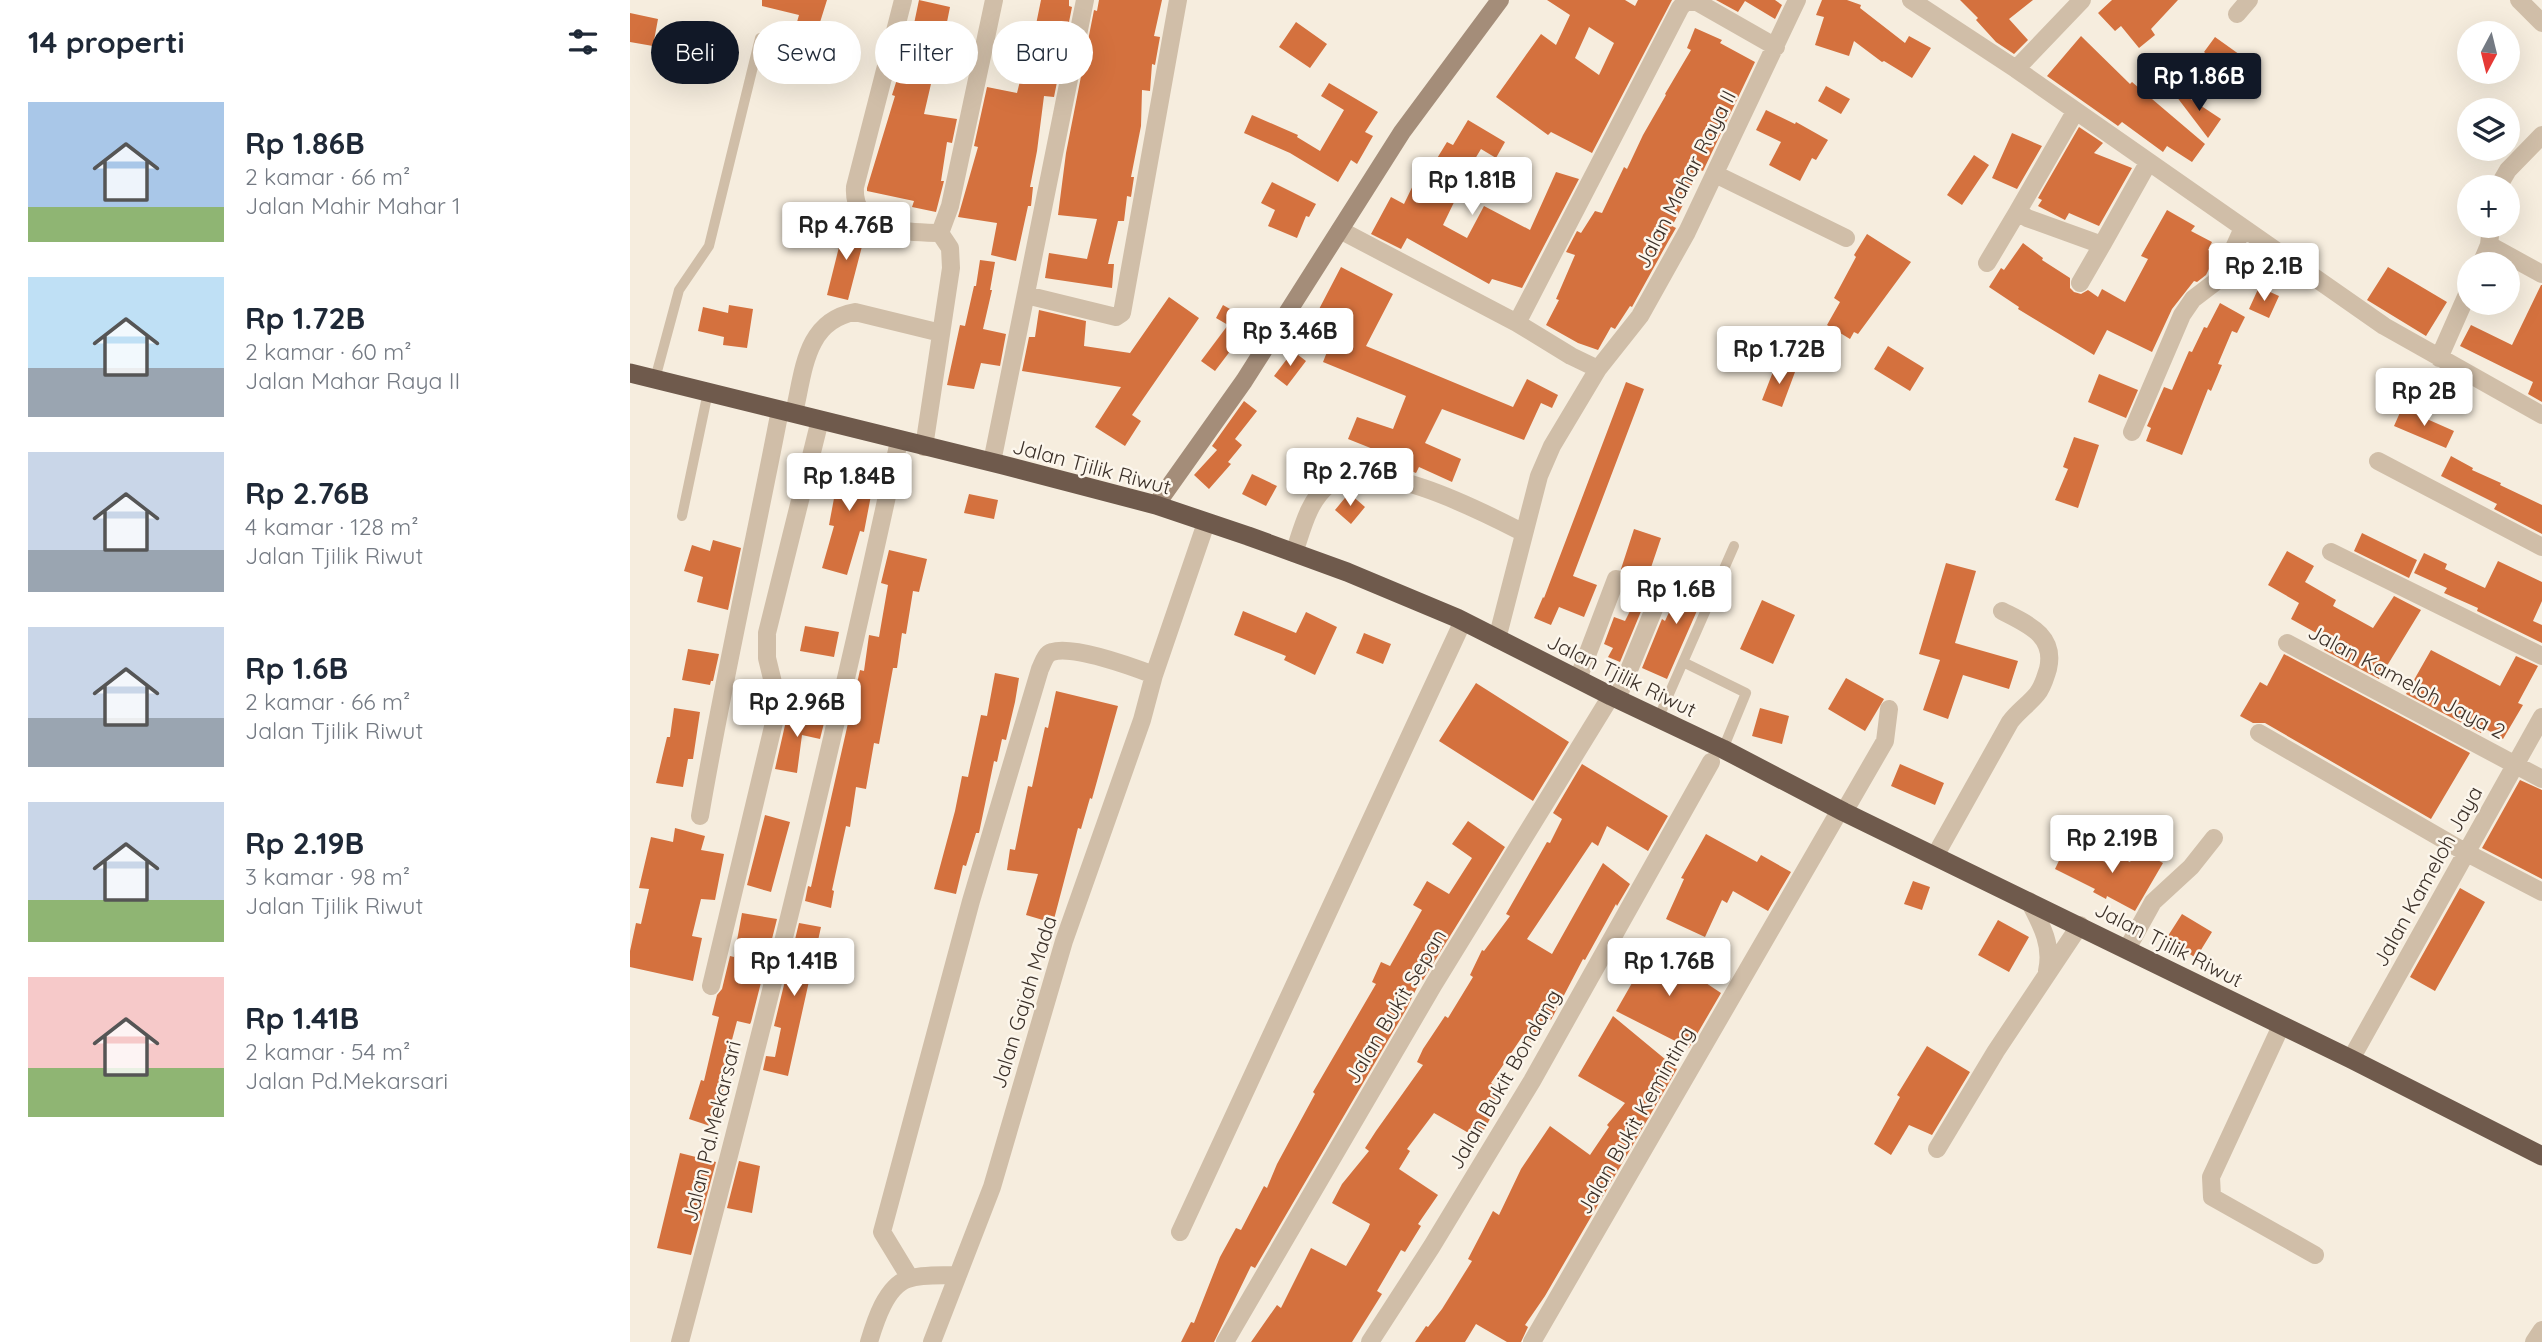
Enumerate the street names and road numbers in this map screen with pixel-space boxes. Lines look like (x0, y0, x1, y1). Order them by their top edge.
street label: Jalan Mahar Raya II (1629, 86, 1741, 272)
street label: Jalan Tjilik Riwut (1010, 432, 1174, 500)
street label: Jalan Kameloh Jaya 2 (2304, 618, 2510, 744)
street label: Jalan Tjilik Riwut (1543, 628, 1701, 722)
street label: Jalan Kameloh Jaya (2367, 781, 2487, 971)
street label: Jalan Tjilik Riwut (2091, 895, 2247, 993)
street label: Jalan Gajah Mada (984, 912, 1062, 1092)
street label: Jalan Bukit Sepan (1339, 924, 1451, 1088)
street label: Jalan Bukit Bondang (1442, 984, 1566, 1174)
street label: Jalan Bukit Keminting (1571, 1021, 1699, 1219)
street label: Jalan Pd.Mekarsari (676, 1038, 746, 1224)

